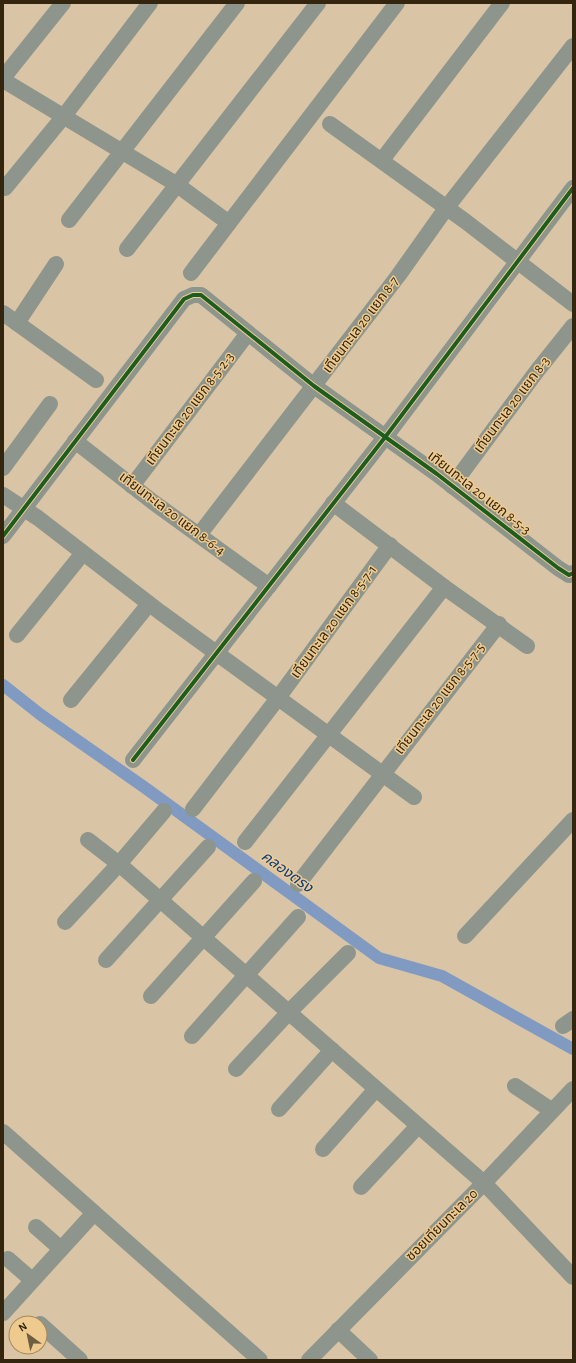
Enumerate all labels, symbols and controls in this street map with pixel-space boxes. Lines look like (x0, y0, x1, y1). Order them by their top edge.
street label: เทียนทะเล 20 แยก 8-7 (320, 274, 402, 376)
street label: เทียนทะเล 20 แยก 8-5-2-3 (142, 349, 237, 468)
street label: เทียนทะเล 20 แยก 8-3 (471, 354, 553, 456)
street label: เทียนทะเล 20 แยก 8-5-3 (425, 448, 534, 538)
street label: เทียนทะเล 20 แยก 8-6-4 (117, 469, 228, 558)
street label: เทียนทะเล 20 แยก 8-5-7-1 (288, 562, 380, 681)
street label: เทียนทะเล 20 แยก 8-5-7-5 (392, 640, 488, 757)
water label: คลองตรง (259, 848, 316, 896)
street label: ซอยเทียนทะเล 20 (403, 1186, 481, 1264)
north arrow (8, 1315, 48, 1355)
text: N (17, 1320, 29, 1334)

